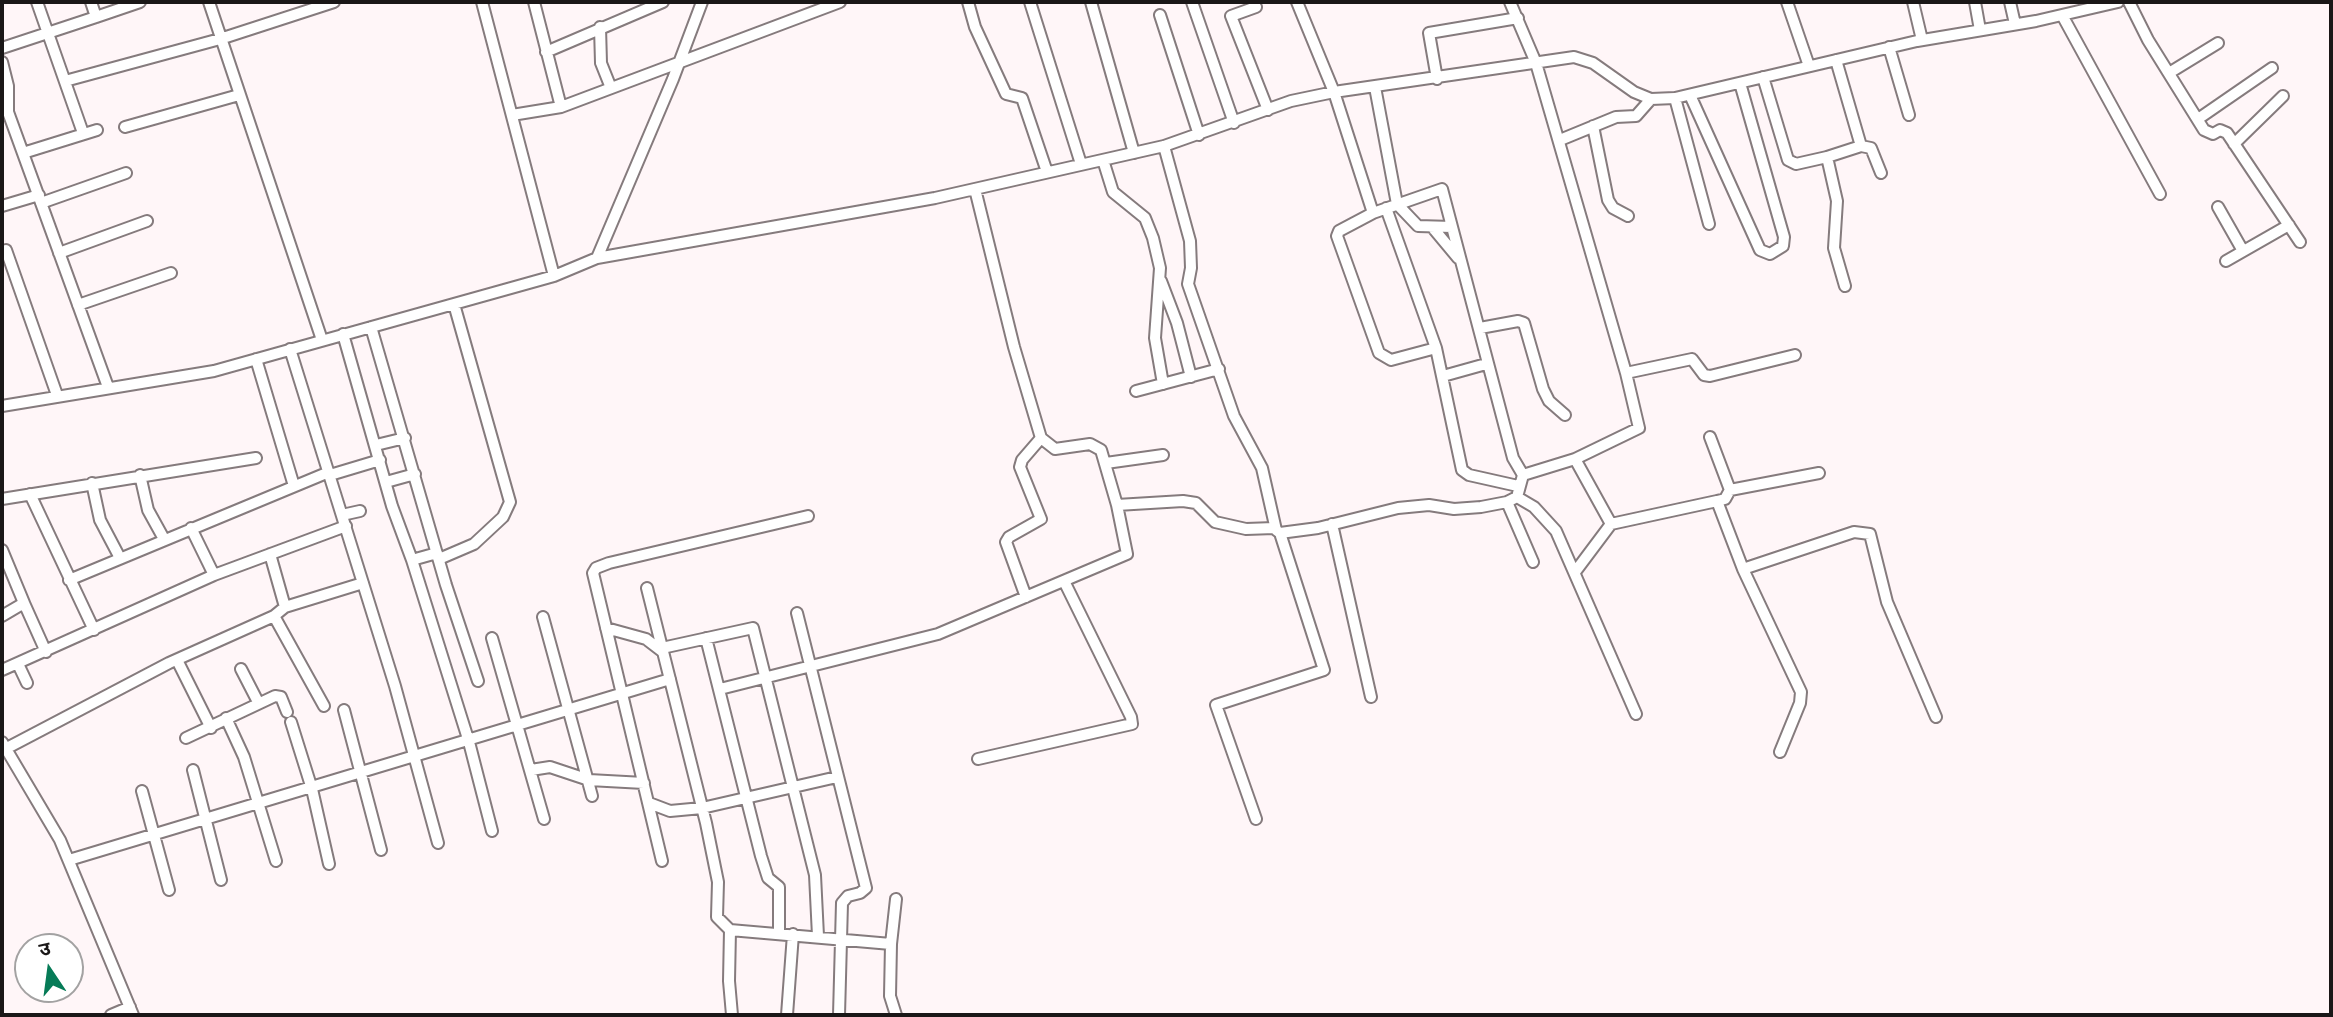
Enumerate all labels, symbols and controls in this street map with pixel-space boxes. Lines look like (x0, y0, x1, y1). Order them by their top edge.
north arrow (14, 933, 84, 1003)
text: उ (37, 937, 53, 961)

